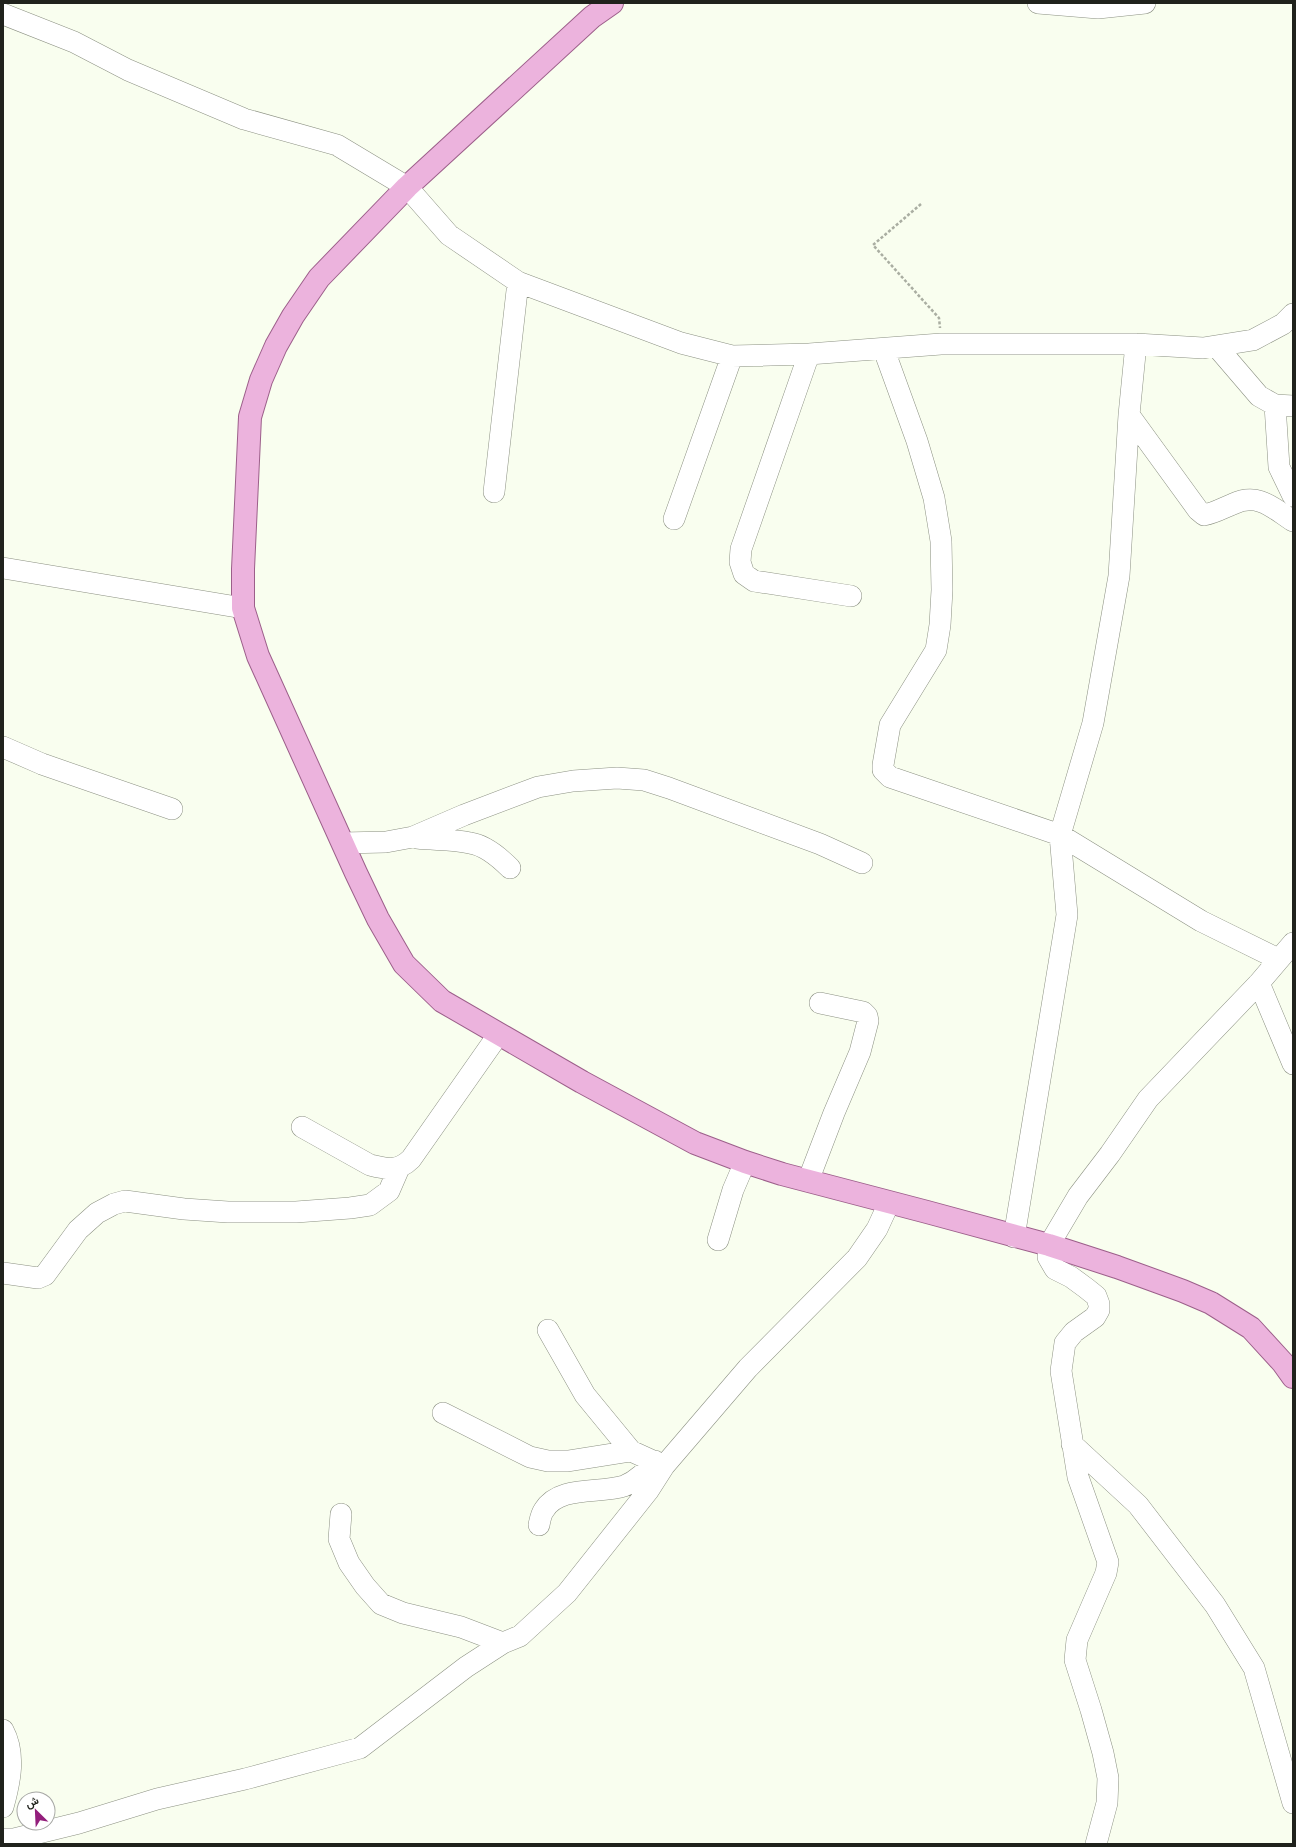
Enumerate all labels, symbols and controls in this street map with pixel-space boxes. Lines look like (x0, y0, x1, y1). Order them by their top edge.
north arrow (16, 1791, 56, 1831)
text: ش (23, 1792, 41, 1811)

